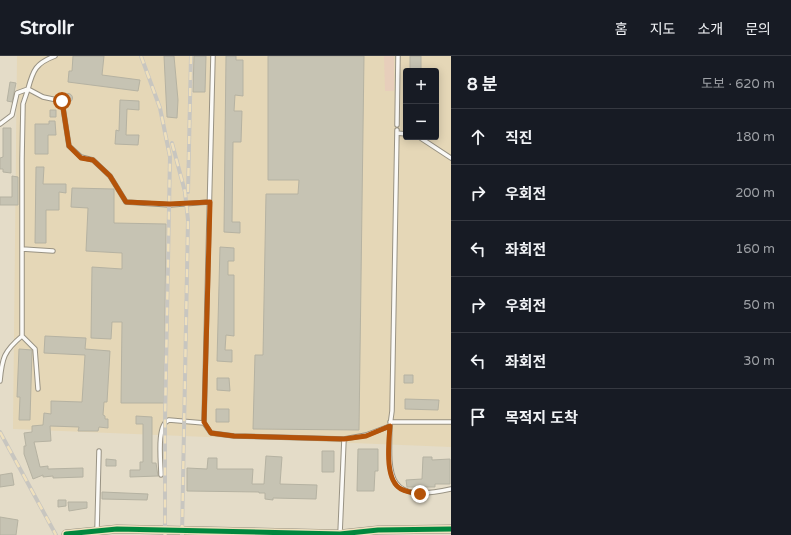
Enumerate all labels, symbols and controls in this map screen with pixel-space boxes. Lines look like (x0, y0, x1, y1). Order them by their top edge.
text: Strollr (20, 17, 74, 39)
text: 홈 (615, 21, 628, 38)
text: 지도 (650, 21, 675, 38)
text: 소개 (697, 21, 723, 38)
text: 문의 (745, 21, 771, 38)
map controls (403, 68, 439, 140)
button: + (403, 68, 439, 104)
text: 8 분 (467, 74, 498, 95)
text: 도보 · 620 m (701, 76, 775, 92)
route start (53, 92, 71, 110)
button: − (403, 104, 439, 140)
icon: ahead (467, 126, 489, 148)
text: 직진 (505, 129, 533, 147)
text: 180 m (735, 129, 775, 145)
icon: right (467, 182, 489, 204)
text: 우회전 (505, 185, 546, 203)
text: 200 m (735, 185, 775, 201)
icon: left (467, 238, 489, 260)
text: 좌회전 (505, 241, 546, 259)
text: 160 m (735, 241, 775, 257)
icon: right (467, 294, 489, 316)
text: 우회전 (505, 297, 546, 315)
text: 50 m (743, 297, 775, 313)
icon: left (467, 350, 489, 372)
text: 좌회전 (505, 353, 546, 371)
text: 30 m (743, 353, 775, 369)
icon: arrive (467, 406, 489, 428)
text: 목적지 도착 (505, 409, 578, 427)
route end (411, 485, 429, 503)

